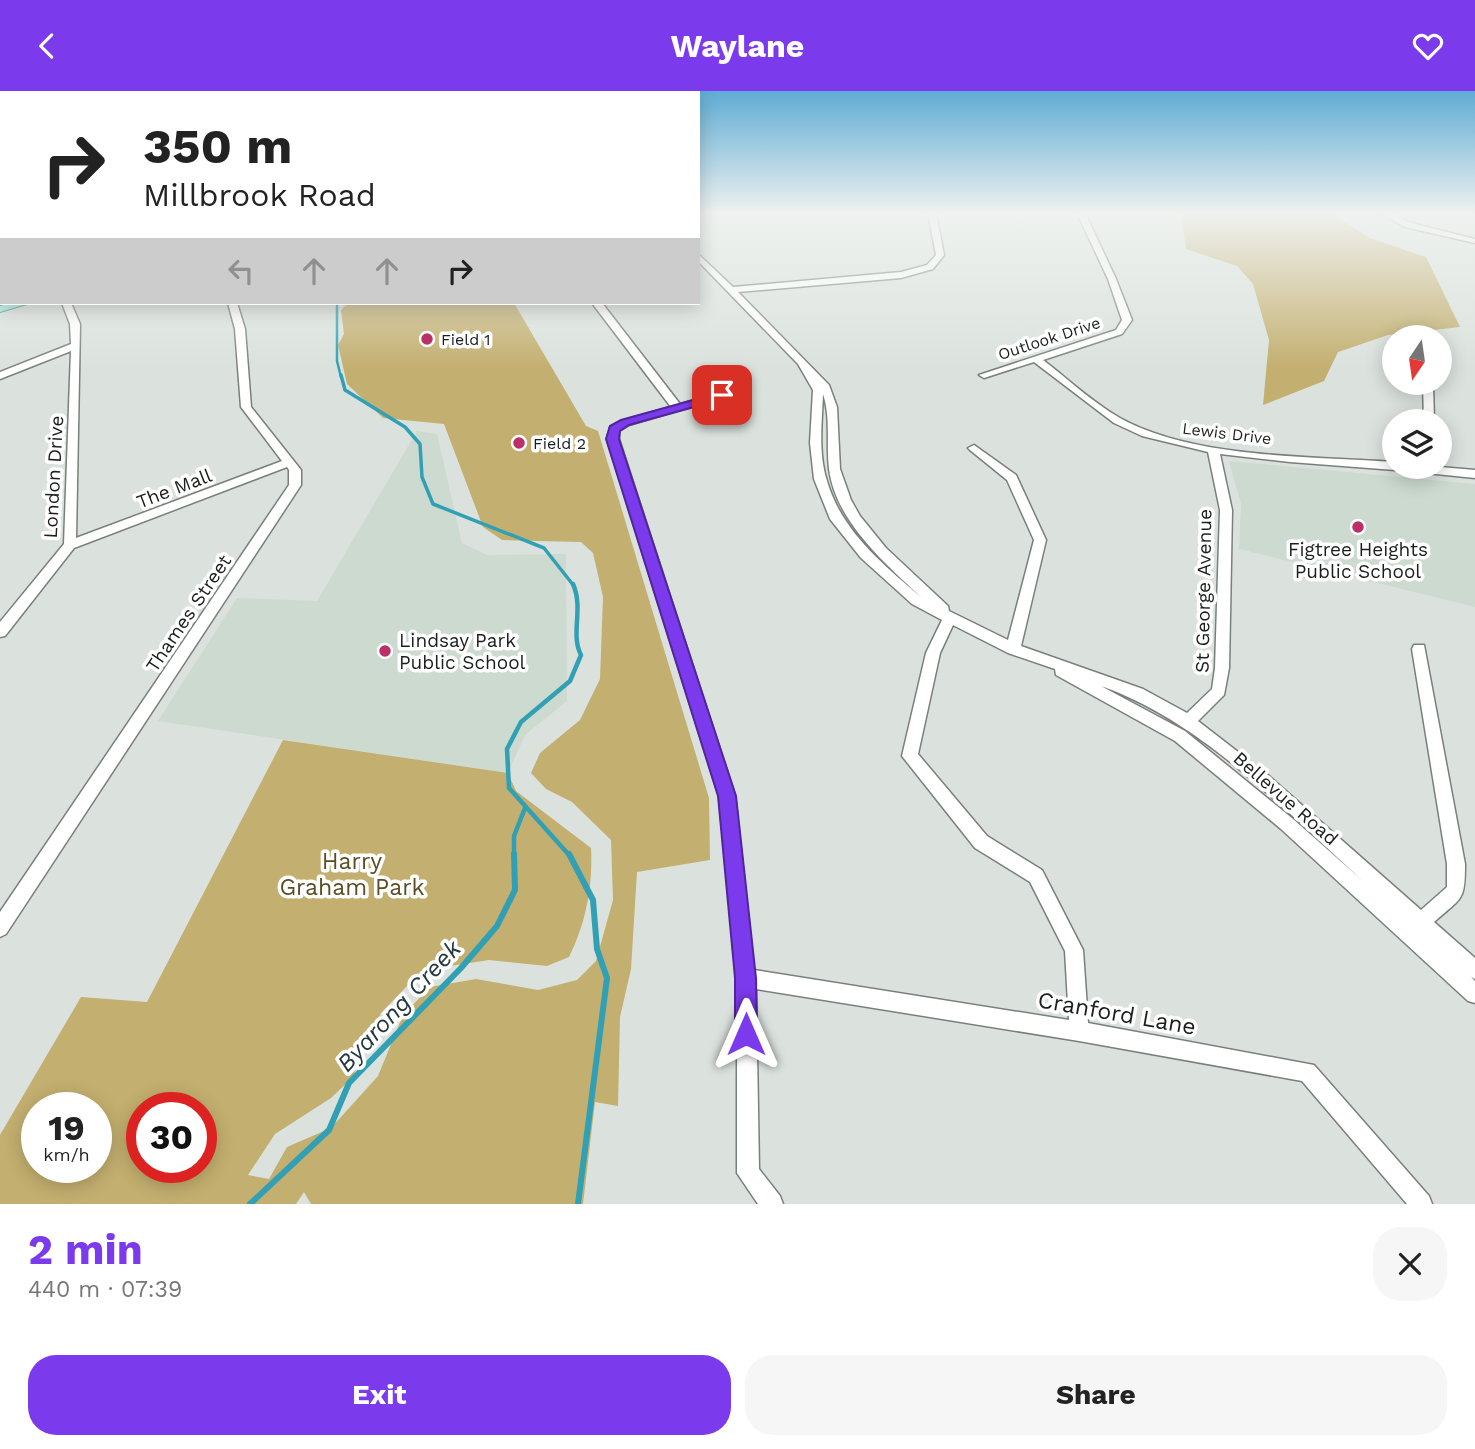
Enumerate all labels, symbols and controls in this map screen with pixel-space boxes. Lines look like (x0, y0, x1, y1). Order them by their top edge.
icon: back (28, 27, 66, 65)
text: Waylane (671, 27, 804, 65)
icon: heart (1409, 27, 1447, 65)
text: 350 m (143, 117, 292, 175)
icon: right (28, 119, 119, 210)
text: Millbrook Road (143, 176, 376, 214)
icon: left (222, 252, 260, 290)
icon: ahead (295, 252, 333, 290)
icon: ahead (368, 252, 406, 290)
icon: right (441, 252, 479, 290)
street label: Outlook Drive (996, 313, 1103, 364)
north arrow (1382, 325, 1452, 395)
map controls (1382, 325, 1452, 479)
place label: Field 1 (441, 330, 491, 349)
marker: Field 1 (419, 331, 435, 347)
pin (692, 365, 752, 425)
icon: arrive (703, 376, 741, 414)
button: layers (1382, 409, 1452, 479)
street label: London Drive (39, 415, 68, 539)
street label: Lewis Drive (1181, 419, 1273, 448)
place label: Field 2 (533, 434, 586, 453)
marker: Field 2 (511, 435, 527, 451)
street label: The Mall (133, 464, 215, 513)
street label: St George Avenue (1191, 509, 1216, 673)
marker: Figtree Heights Public School (1350, 519, 1366, 535)
place label: Figtree Heights Public School (1288, 538, 1428, 583)
street label: Thames Street (141, 550, 236, 676)
place label: Lindsay Park Public School (399, 629, 526, 674)
marker: Lindsay Park Public School (377, 643, 393, 659)
street label: Bellevue Road (1229, 747, 1343, 850)
park label: Harry Graham Park (279, 848, 425, 901)
water label: Byarong Creek (331, 934, 467, 1077)
street label: Cranford Lane (1036, 986, 1198, 1041)
position arrow (709, 997, 783, 1071)
speed limit sign: 30 (126, 1092, 217, 1183)
text: 19 (48, 1107, 85, 1149)
text: km/h (43, 1144, 90, 1165)
text: 2 min (28, 1225, 143, 1274)
button: close (1373, 1227, 1447, 1301)
text: 440 m · 07:39 (28, 1276, 182, 1303)
button: Exit (28, 1355, 731, 1435)
button: Share (745, 1355, 1447, 1435)

